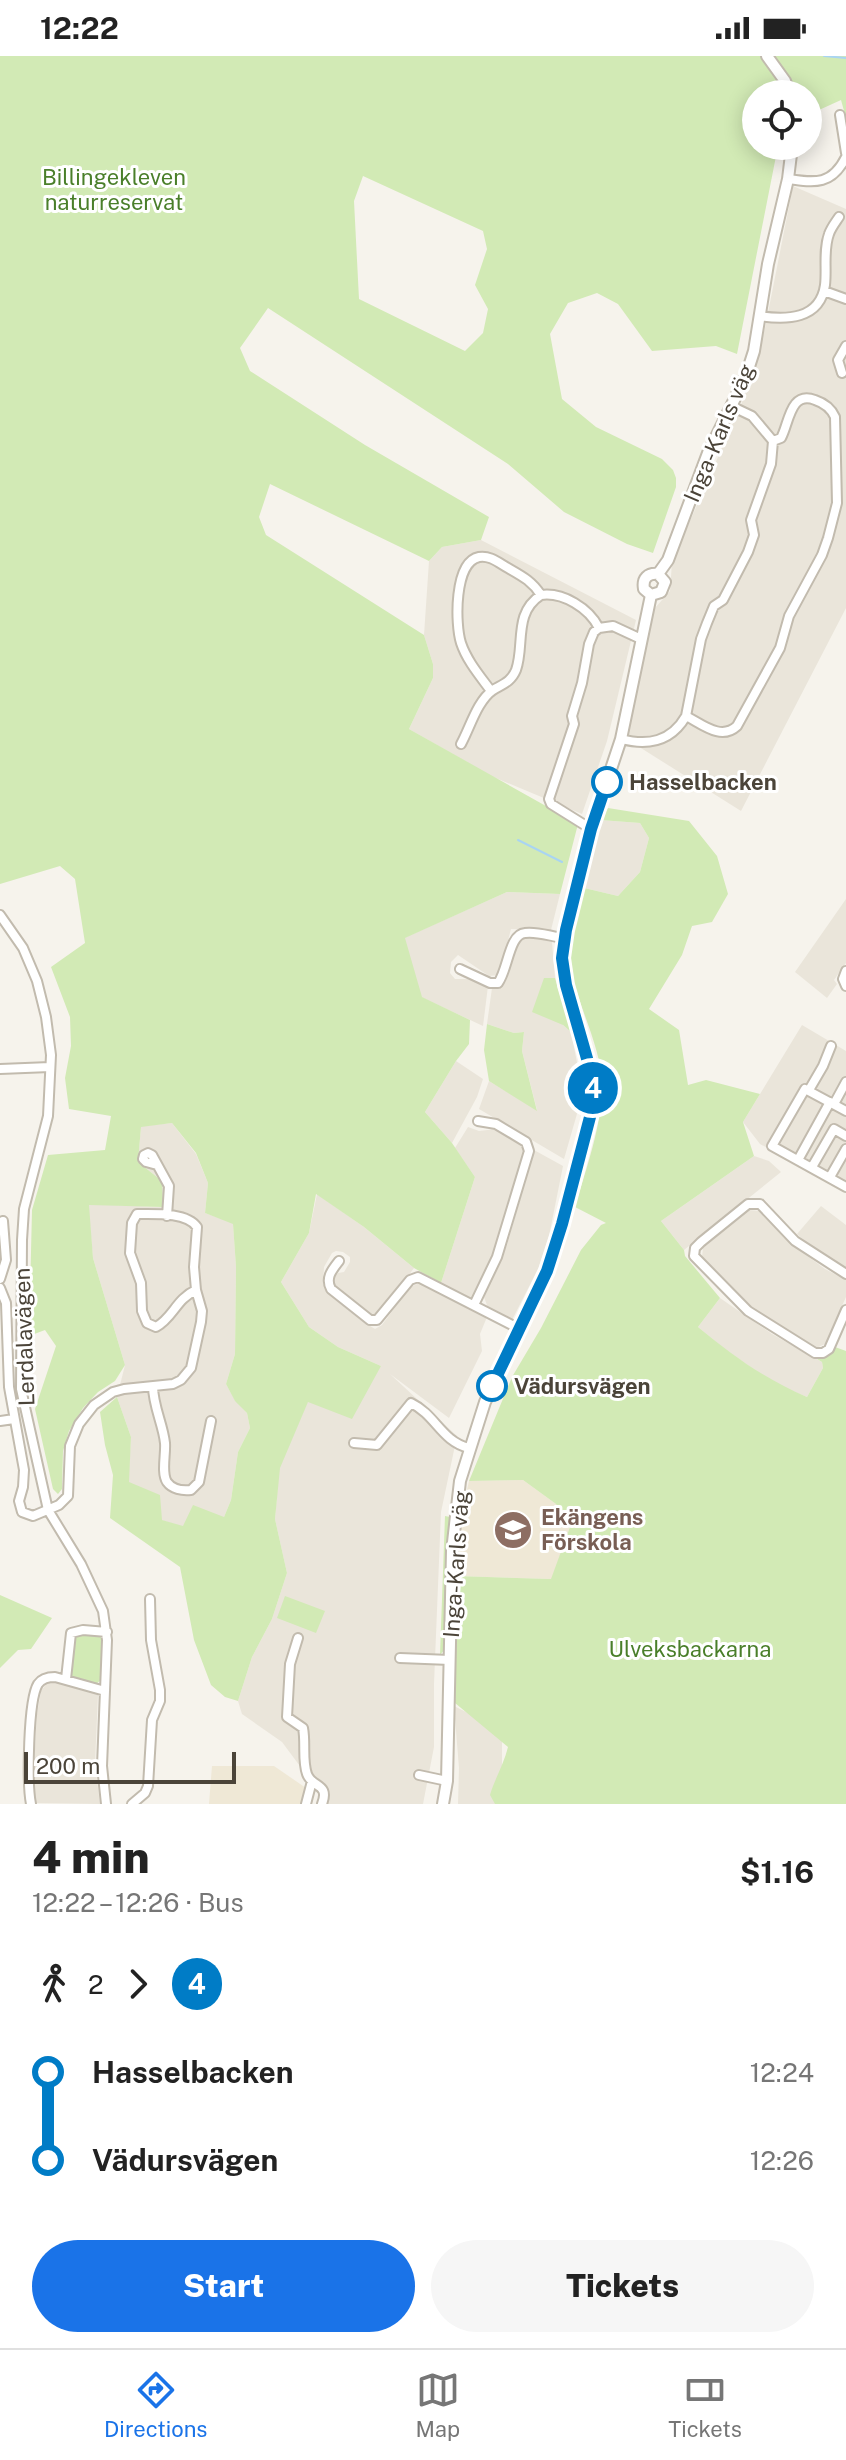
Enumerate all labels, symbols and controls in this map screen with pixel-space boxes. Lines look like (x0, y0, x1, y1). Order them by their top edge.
text: 12:22 (40, 10, 119, 46)
map controls (742, 80, 822, 160)
button: locate (742, 80, 822, 160)
park label: Billingekleven naturreservat (42, 164, 186, 215)
street label: Inga-Karls väg (678, 360, 760, 506)
marker: Hasselbacken (592, 767, 622, 797)
place label: Hasselbacken (629, 769, 777, 795)
line badge: 4 (567, 1062, 619, 1114)
text: 4 (584, 1071, 602, 1104)
street label: Lerdalavägen (9, 1267, 39, 1407)
marker: Vädursvägen (477, 1371, 507, 1401)
place label: Vädursvägen (514, 1373, 651, 1399)
street label: Inga-Karls väg (438, 1489, 474, 1639)
place label: Ekängens Förskola (541, 1504, 643, 1555)
school or university icon: Ekängens Förskola (492, 1509, 534, 1551)
park label: Ulveksbackarna (609, 1636, 771, 1662)
scale bar (24, 1748, 236, 1784)
text: 200 m (36, 1753, 100, 1779)
text: 4 min (32, 1831, 150, 1883)
text: $1.16 (740, 1854, 814, 1890)
text: 12:22 – 12:26 · Bus (32, 1887, 244, 1918)
icon: walk (32, 1962, 76, 2006)
icon: forward (116, 1962, 160, 2006)
text: 4 (188, 1967, 206, 2000)
text: 2 (88, 1969, 104, 2000)
text: Hasselbacken (92, 2054, 294, 2090)
text: 12:24 (750, 2057, 814, 2088)
text: Vädursvägen (92, 2142, 278, 2178)
text: 12:26 (750, 2145, 814, 2176)
button: Start (32, 2240, 415, 2332)
button: Tickets (431, 2240, 814, 2332)
tab: Directions (104, 2368, 207, 2442)
tab: Map (415, 2368, 460, 2442)
tab: Tickets (668, 2368, 742, 2442)

